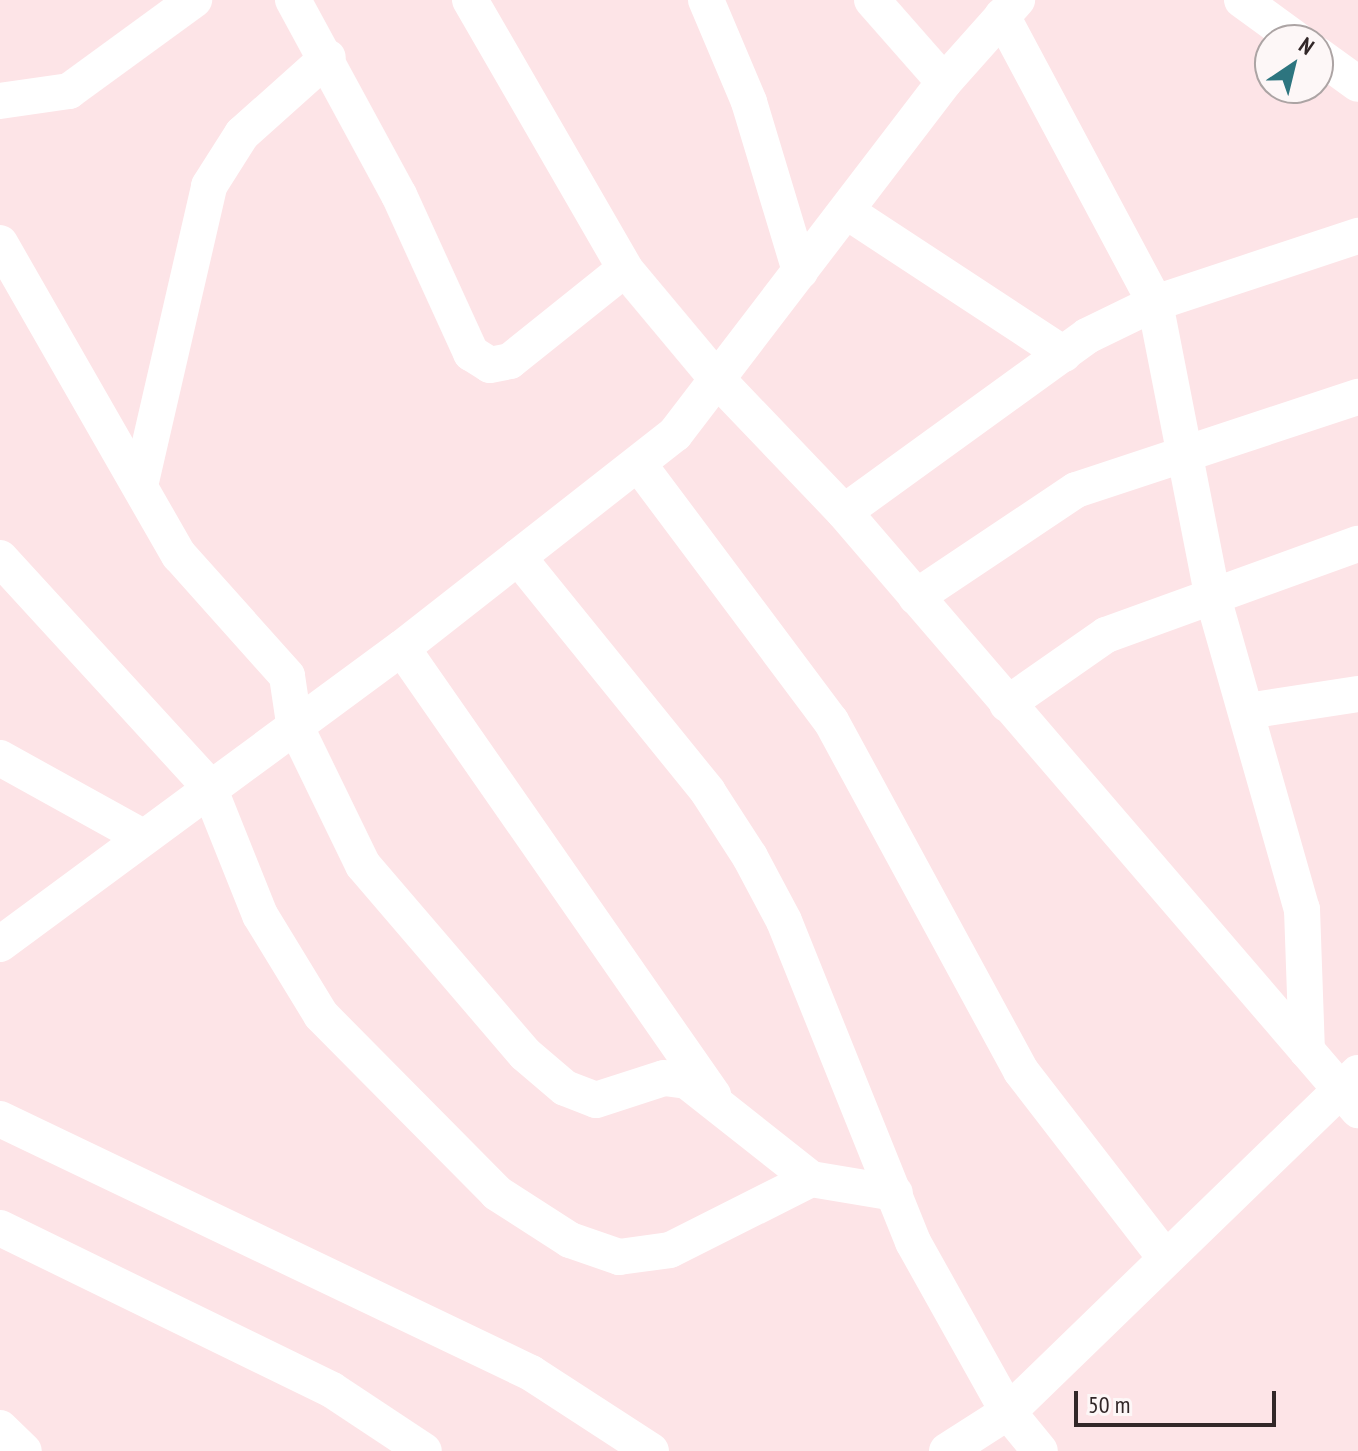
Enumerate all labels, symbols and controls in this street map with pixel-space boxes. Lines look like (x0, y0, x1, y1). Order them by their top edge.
north arrow (1254, 24, 1334, 104)
text: N (1294, 31, 1320, 61)
scale bar (1078, 1375, 1280, 1425)
text: 50 m (1088, 1389, 1130, 1420)

